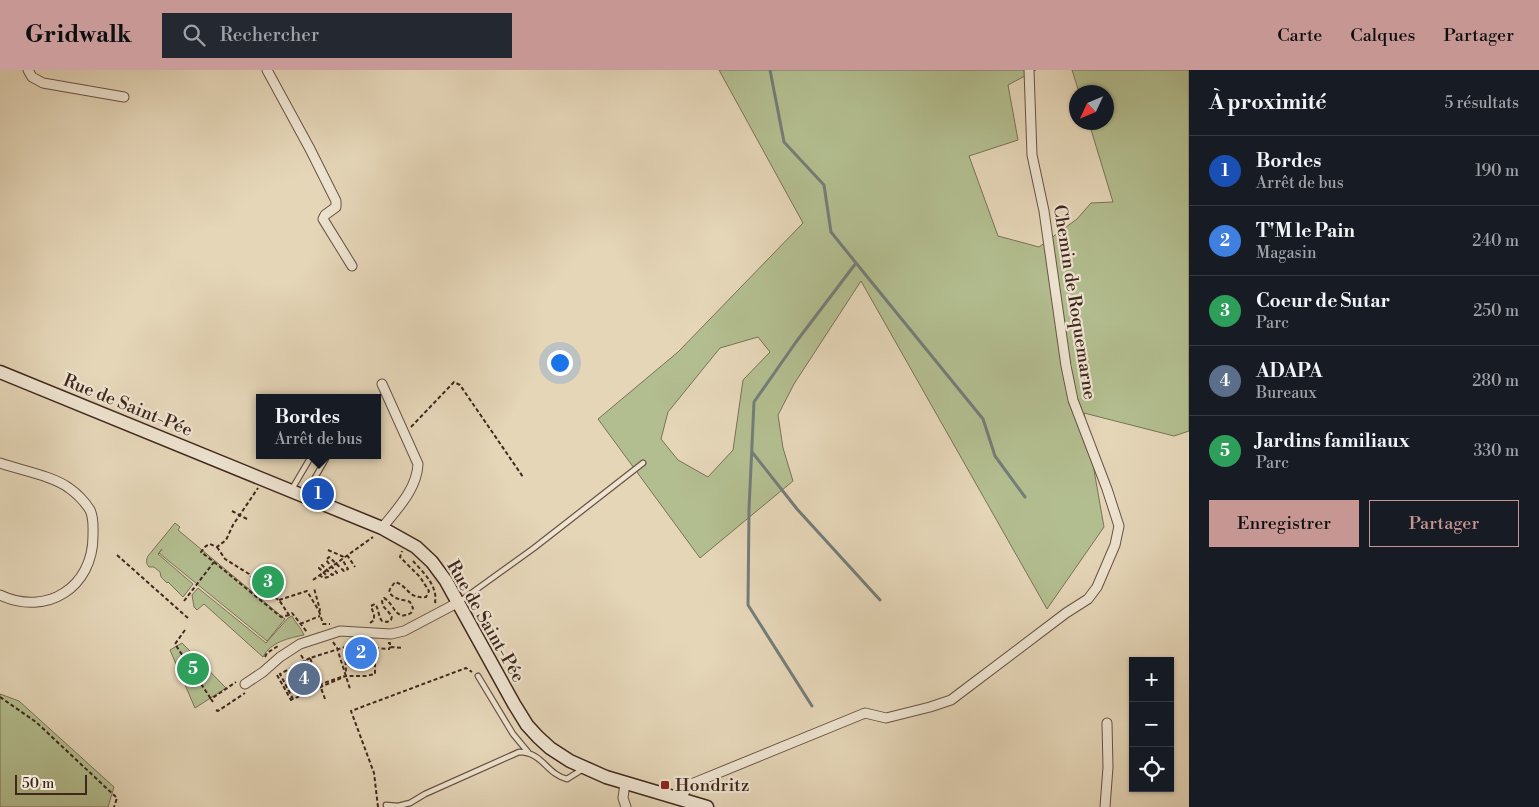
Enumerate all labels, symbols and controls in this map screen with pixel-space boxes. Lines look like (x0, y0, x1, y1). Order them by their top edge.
search box (162, 13, 512, 58)
text: Gridwalk (25, 20, 132, 50)
icon: search (180, 21, 208, 49)
text: Rechercher (220, 23, 319, 47)
text: Carte (1277, 24, 1322, 47)
text: Calques (1350, 24, 1415, 47)
text: Partager (1443, 24, 1514, 47)
north arrow (1069, 85, 1114, 130)
text: À proximité (1209, 90, 1326, 116)
text: 5 résultats (1444, 93, 1519, 113)
text: Bordes (1256, 149, 1321, 173)
text: 1 (1221, 161, 1229, 181)
text: 190 m (1475, 161, 1519, 181)
text: Arrêt de bus (1256, 173, 1344, 193)
street label: Chemin de Roquemarne (1048, 203, 1101, 401)
text: T'M le Pain (1256, 219, 1355, 243)
text: 2 (1220, 231, 1230, 251)
text: 240 m (1472, 231, 1519, 251)
text: Magasin (1256, 243, 1316, 263)
text: Coeur de Sutar (1256, 289, 1390, 313)
text: 3 (1220, 301, 1230, 321)
text: 250 m (1473, 301, 1519, 321)
text: Parc (1256, 313, 1289, 333)
your location (547, 350, 573, 376)
text: ADAPA (1256, 359, 1322, 383)
street label: Rue de Saint-Pée (60, 369, 196, 442)
text: 4 (1220, 371, 1230, 391)
text: 280 m (1472, 371, 1519, 391)
text: Bureaux (1256, 383, 1317, 403)
popup (256, 394, 381, 459)
text: Bordes (275, 405, 340, 429)
text: Arrêt de bus (275, 429, 362, 449)
text: Jardins familiaux (1256, 429, 1410, 453)
text: 5 (1220, 441, 1230, 461)
text: 330 m (1473, 441, 1519, 461)
text: Parc (1256, 453, 1289, 473)
pin: 1 (302, 475, 334, 513)
button: Enregistrer (1209, 500, 1359, 547)
button: Partager (1369, 500, 1519, 547)
street label: Rue de Saint-Pée (441, 556, 530, 687)
pin: 3 (252, 563, 284, 601)
pin: 2 (345, 634, 377, 672)
pin: 5 (177, 650, 209, 688)
map controls (1129, 657, 1174, 792)
button: + (1129, 657, 1174, 702)
pin: 4 (288, 660, 320, 698)
button: − (1129, 702, 1174, 747)
button: locate (1129, 747, 1174, 792)
scale bar (15, 772, 88, 795)
place label: Hondritz (675, 774, 749, 797)
text: 50 m (22, 775, 54, 793)
marker: Hondritz (659, 779, 671, 791)

